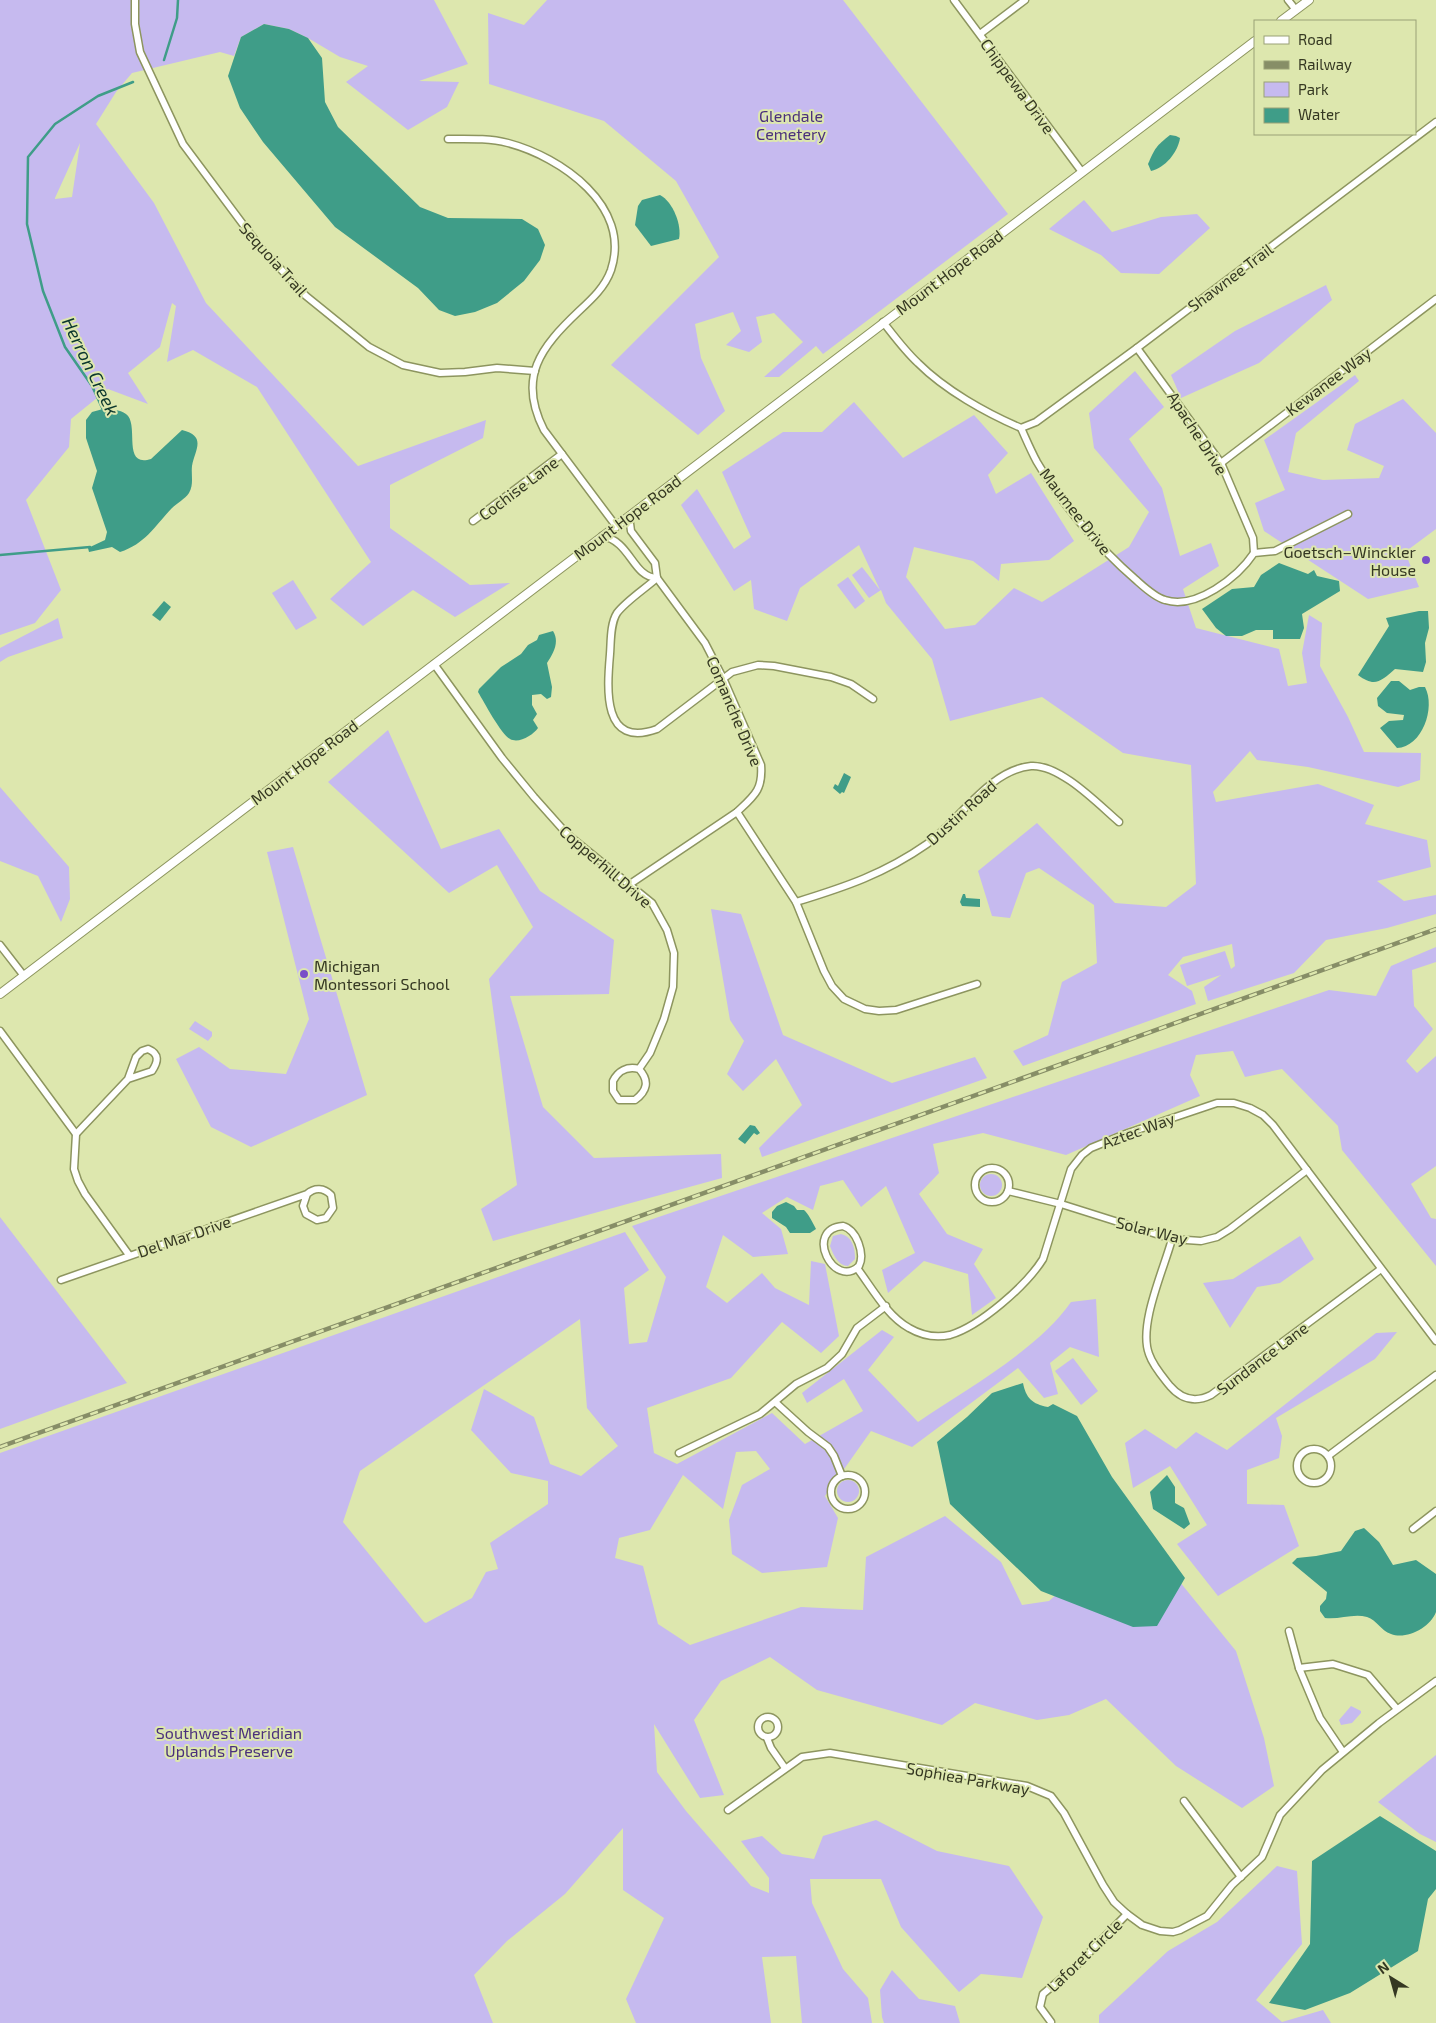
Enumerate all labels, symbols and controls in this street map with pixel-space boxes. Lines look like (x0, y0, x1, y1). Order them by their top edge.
legend (1254, 20, 1416, 135)
text: Road (1298, 30, 1333, 48)
street label: Chippewa Drive (977, 35, 1059, 137)
text: Railway (1298, 55, 1352, 73)
text: Park (1298, 80, 1329, 98)
text: Water (1298, 105, 1340, 123)
park label: Glendale Cemetery (756, 106, 826, 143)
street label: Sequoia Trail (236, 218, 312, 300)
street label: Mount Hope Road (892, 226, 1006, 318)
street label: Shawnee Trail (1184, 239, 1277, 315)
water label: Herron Creek (58, 313, 124, 419)
street label: Kewanee Way (1282, 342, 1375, 419)
street label: Apache Drive (1164, 388, 1232, 478)
street label: Cochise Lane (475, 452, 561, 524)
street label: Maumee Drive (1036, 464, 1116, 558)
street label: Mount Hope Road (570, 471, 684, 563)
place label: Goetsch–Winckler House (1283, 542, 1417, 579)
marker: Goetsch–Winckler House (1420, 554, 1432, 566)
street label: Comanche Drive (703, 653, 767, 769)
street label: Mount Hope Road (247, 716, 361, 808)
street label: Dustin Road (922, 776, 1000, 848)
street label: Copperhill Drive (556, 821, 656, 911)
place label: Michigan Montessori School (314, 956, 450, 993)
marker: Michigan Montessori School (298, 968, 310, 980)
street label: Aztec Way (1099, 1108, 1178, 1152)
street label: Del Mar Drive (135, 1211, 233, 1261)
street label: Solar Way (1114, 1212, 1190, 1248)
street label: Sundance Lane (1213, 1317, 1311, 1399)
park label: Southwest Meridian Uplands Preserve (156, 1723, 302, 1760)
street label: Sophiea Parkway (905, 1758, 1032, 1798)
street label: Laforet Circle (1043, 1914, 1125, 1996)
north arrow (1366, 1953, 1416, 2003)
text: N (1374, 1957, 1392, 1977)

